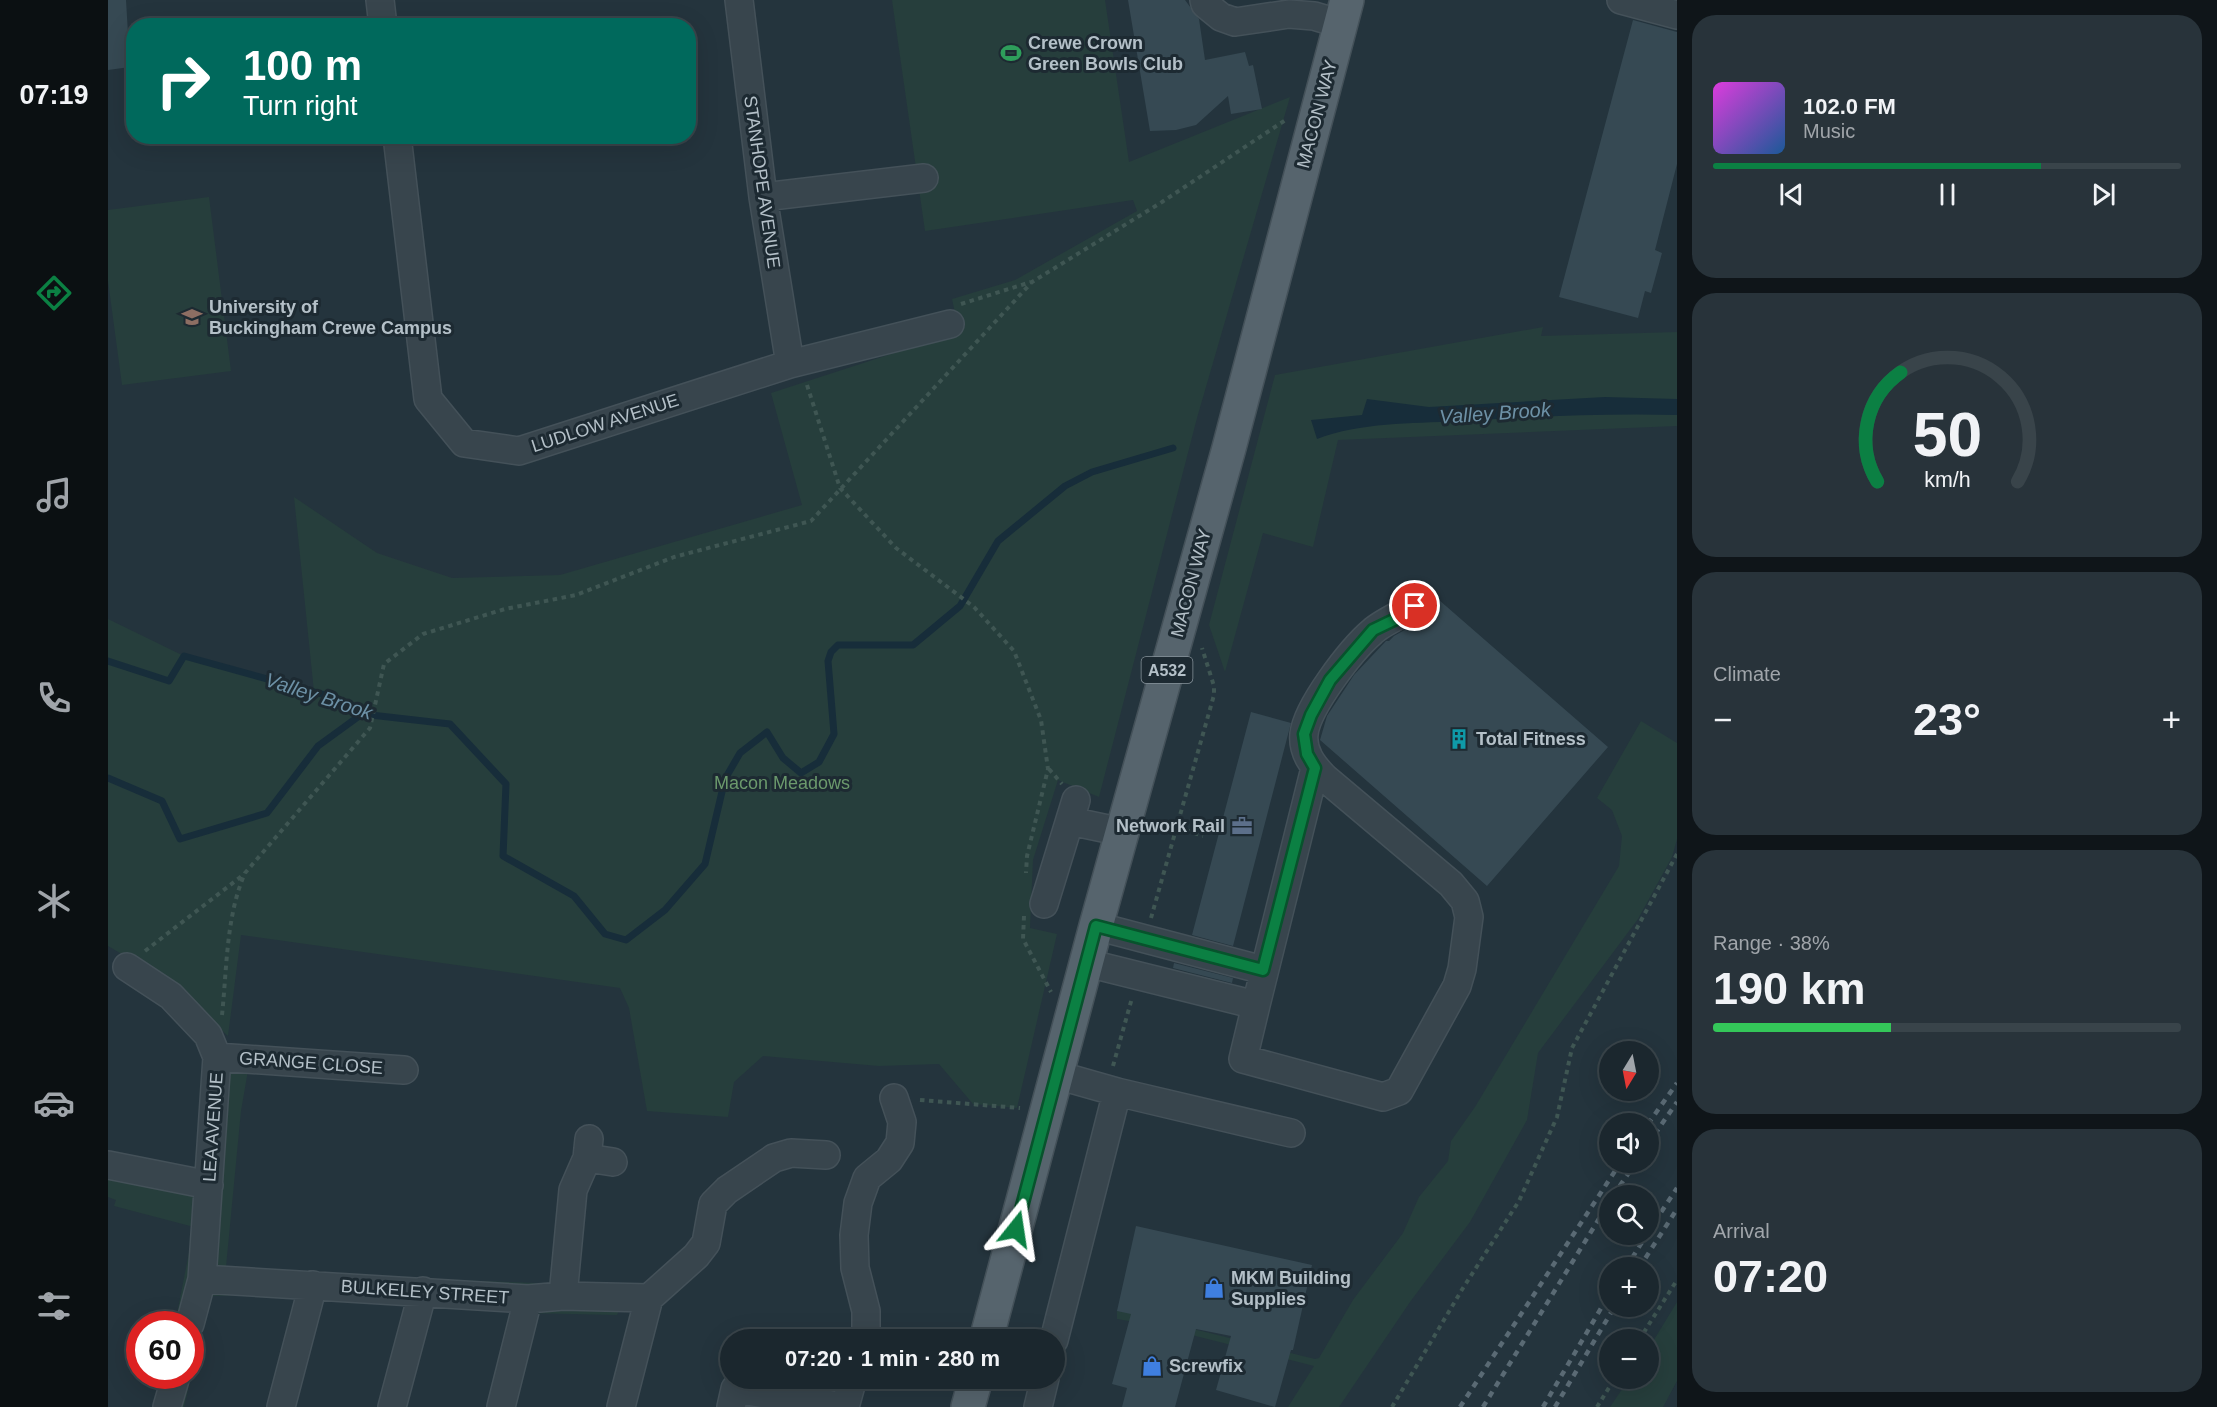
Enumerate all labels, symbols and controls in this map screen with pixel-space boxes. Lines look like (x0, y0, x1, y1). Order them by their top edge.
place label: Crewe Crown Green Bowls Club (1028, 33, 1183, 74)
sports icon: Crewe Crown Green Bowls Club (999, 41, 1023, 65)
icon: right (144, 42, 222, 120)
text: 100 m (243, 42, 362, 89)
street label: MACON WAY (1293, 58, 1341, 170)
text: 07:19 (19, 80, 89, 110)
text: Turn right (243, 91, 358, 121)
street label: STANHOPE AVENUE (740, 94, 784, 270)
text: 102.0 FM (1803, 94, 1896, 119)
text: Music (1803, 120, 1855, 142)
icon: previous (1775, 178, 1808, 211)
icon: pause (1931, 178, 1964, 211)
icon: next (2087, 178, 2120, 211)
icon: directions (33, 272, 75, 314)
place label: University of Buckingham Crewe Campus (209, 297, 452, 338)
school or university icon: University of Buckingham Crewe Campus (180, 305, 204, 329)
street label: LUDLOW AVENUE (529, 390, 681, 456)
water label: Valley Brook (1439, 398, 1552, 428)
text: 50 (1912, 400, 1982, 469)
text: km/h (1924, 469, 1970, 493)
icon: music (33, 474, 75, 516)
street label: MACON WAY (1167, 527, 1215, 639)
pin (1389, 580, 1440, 631)
icon: arrive (1398, 589, 1431, 622)
road number: A532 (1142, 657, 1192, 683)
text: Climate (1713, 663, 1781, 685)
water label: Valley Brook (263, 668, 376, 724)
icon: phone (33, 677, 75, 719)
text: 23° (1913, 694, 1981, 745)
text: − (1713, 701, 1732, 738)
text: + (2162, 701, 2181, 738)
building icon: Total Fitness (1447, 727, 1471, 751)
place label: Total Fitness (1476, 729, 1586, 749)
park label: Macon Meadows (714, 773, 850, 793)
office icon: Network Rail (1230, 814, 1254, 838)
place label: Network Rail (1116, 816, 1225, 836)
icon: climate (33, 880, 75, 922)
text: Range · 38% (1713, 932, 1830, 954)
text: 190 km (1713, 963, 1866, 1014)
north arrow (1599, 1041, 1659, 1101)
map controls (1599, 1041, 1659, 1389)
street label: GRANGE CLOSE (238, 1048, 384, 1078)
street label: LEA AVENUE (199, 1072, 227, 1182)
icon: car (33, 1082, 75, 1124)
button: sound (1599, 1113, 1659, 1173)
button: search (1599, 1185, 1659, 1245)
position arrow (984, 1197, 1048, 1261)
text: Arrival (1713, 1220, 1770, 1242)
text: 07:20 (1713, 1251, 1828, 1302)
button: + (1599, 1257, 1659, 1317)
place label: MKM Building Supplies (1231, 1268, 1351, 1309)
street label: BULKELEY STREET (340, 1276, 510, 1308)
shop icon: MKM Building Supplies (1202, 1276, 1226, 1300)
icon: filters (33, 1285, 75, 1327)
speed limit sign: 60 (126, 1311, 204, 1389)
button: − (1599, 1329, 1659, 1389)
text: 07:20 · 1 min · 280 m (785, 1346, 1000, 1371)
shop icon: Screwfix (1140, 1354, 1164, 1378)
place label: Screwfix (1169, 1356, 1243, 1376)

